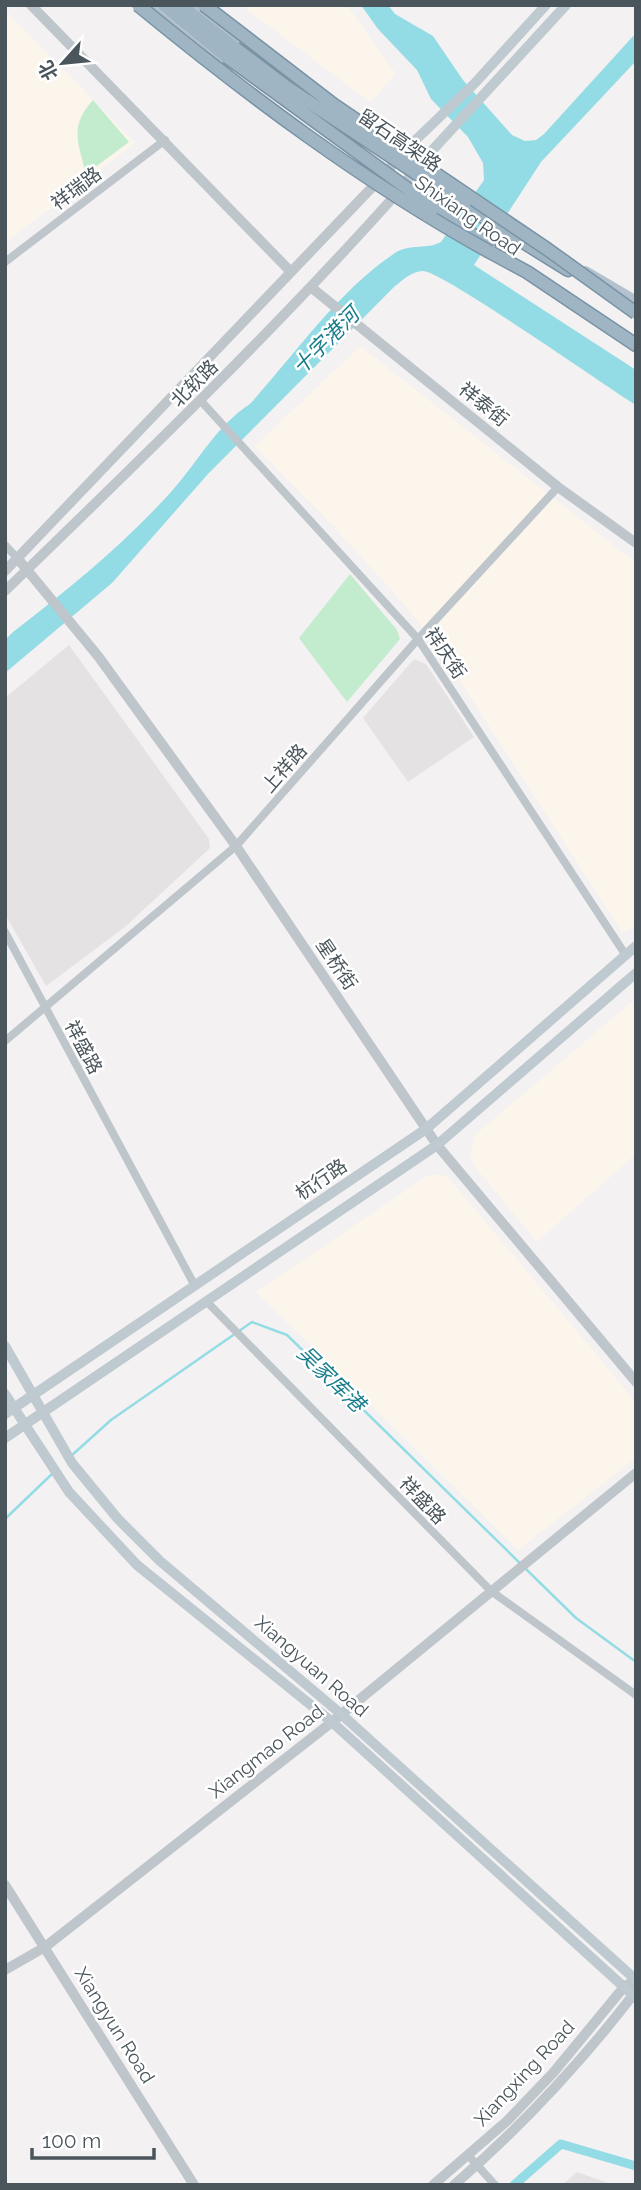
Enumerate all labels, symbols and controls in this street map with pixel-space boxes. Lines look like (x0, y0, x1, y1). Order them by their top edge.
north arrow (28, 28, 98, 98)
text: 北 (34, 57, 62, 84)
street label: 留石高架路 (354, 104, 446, 176)
street label: 祥瑞路 (47, 162, 105, 214)
street label: Shixiang Road (411, 170, 525, 260)
water label: 十字港河 (287, 299, 367, 379)
street label: 北软路 (166, 355, 222, 411)
street label: 祥泰街 (455, 378, 513, 430)
street label: 祥庆街 (421, 623, 471, 683)
street label: 上祥路 (257, 739, 311, 797)
street label: 星桥街 (312, 934, 362, 994)
street label: 祥盛路 (61, 1017, 107, 1077)
street label: 杭行路 (291, 1154, 351, 1204)
water label: 吴家库港 (292, 1340, 372, 1419)
street label: 祥盛路 (395, 1472, 451, 1528)
street label: Xiangyuan Road (251, 1611, 373, 1721)
street label: Xiangmao Road (205, 1700, 327, 1802)
street label: Xiangyun Road (71, 1963, 159, 2087)
street label: Xiangxing Road (469, 2016, 579, 2130)
scale bar (32, 2116, 154, 2160)
text: 100 m (42, 2128, 101, 2153)

